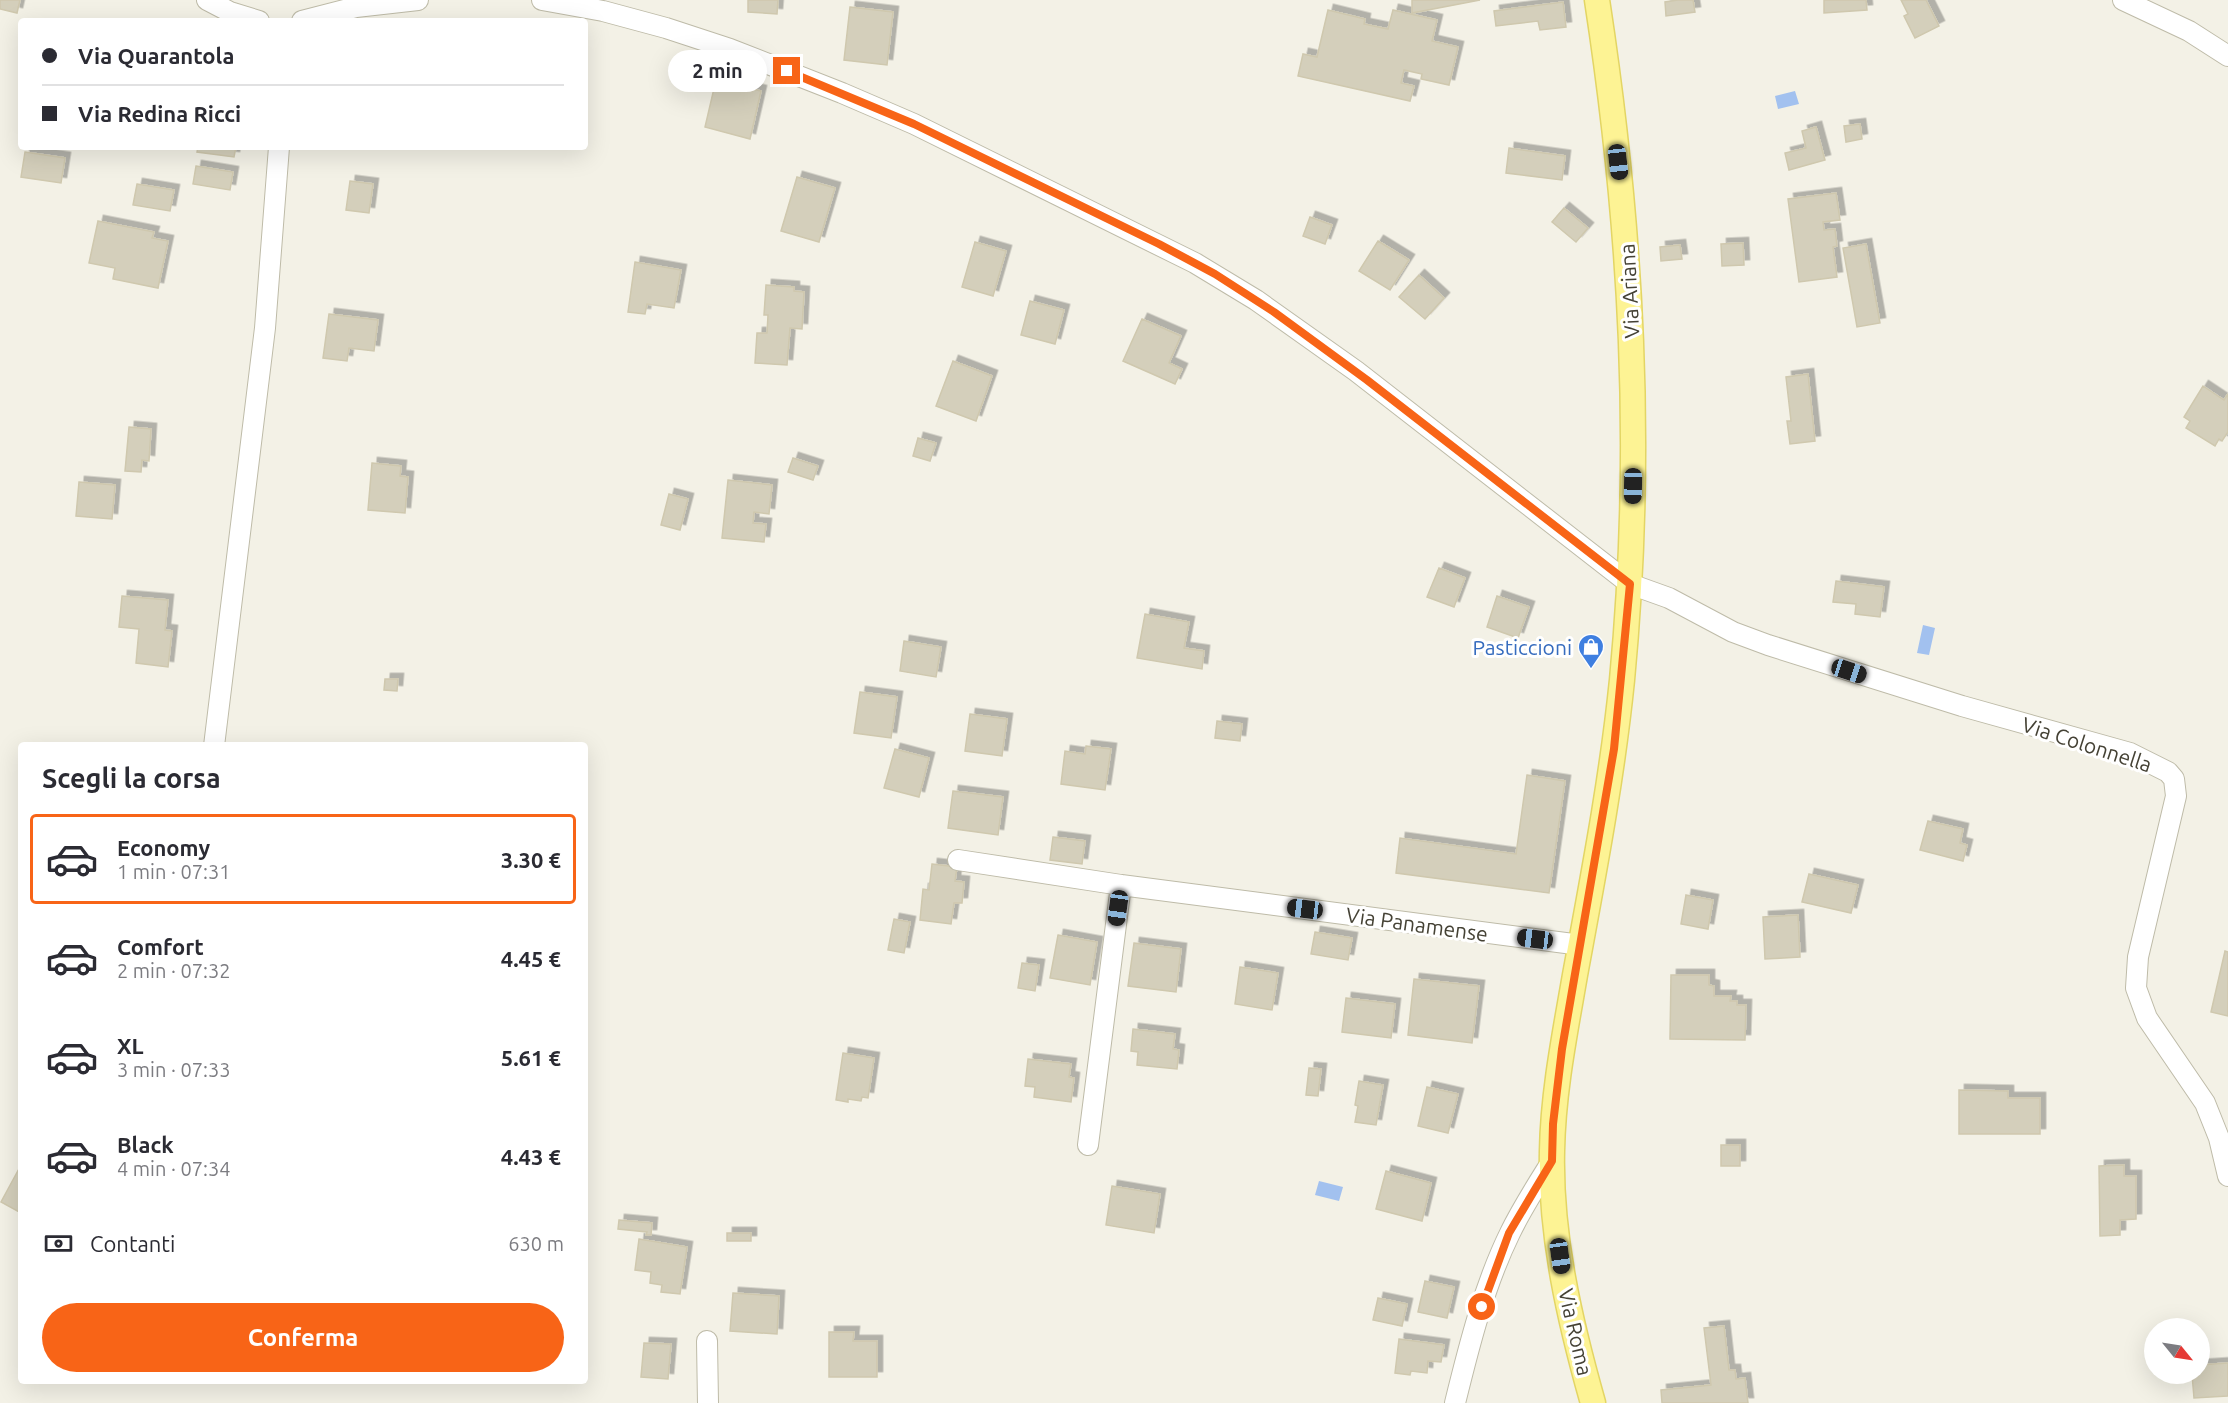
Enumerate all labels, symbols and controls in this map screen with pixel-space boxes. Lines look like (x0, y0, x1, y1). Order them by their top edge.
text: Via Quarantola (78, 43, 234, 68)
callout: 2 min (667, 50, 766, 92)
route end (773, 57, 800, 84)
text: 2 min (692, 59, 743, 82)
text: Via Redina Ricci (78, 101, 241, 126)
car (1607, 143, 1629, 181)
street label: Via Ariana (1615, 243, 1643, 339)
car (1624, 468, 1642, 504)
shop icon: Pasticcioni (1576, 632, 1606, 670)
place label: Pasticcioni (1472, 635, 1572, 659)
car (1829, 657, 1869, 685)
street label: Via Colonnella (2019, 712, 2155, 776)
text: Scegli la corsa (42, 763, 221, 793)
icon: car (45, 832, 99, 886)
text: Economy (117, 835, 210, 860)
text: 3.30 € (501, 847, 561, 872)
text: 1 min · 07:31 (117, 860, 231, 883)
car (1107, 889, 1129, 927)
car (1286, 898, 1324, 920)
street label: Via Panamense (1344, 902, 1490, 946)
car (1516, 928, 1554, 950)
icon: car (45, 931, 99, 985)
text: Comfort (117, 934, 204, 959)
text: 4.45 € (501, 946, 561, 971)
text: 2 min · 07:32 (117, 959, 231, 982)
icon: car (45, 1030, 99, 1084)
text: XL (117, 1033, 144, 1058)
text: 5.61 € (501, 1045, 561, 1070)
text: 3 min · 07:33 (117, 1058, 231, 1081)
icon: car (45, 1129, 99, 1183)
text: Black (117, 1132, 174, 1157)
text: 4.43 € (501, 1144, 561, 1169)
text: 4 min · 07:34 (117, 1157, 231, 1180)
icon: cash (42, 1227, 75, 1260)
text: Contanti (90, 1231, 175, 1256)
text: 630 m (508, 1232, 564, 1255)
car (1549, 1237, 1571, 1275)
street label: Via Roma (1554, 1286, 1598, 1378)
route start (1468, 1293, 1495, 1320)
button: Conferma (42, 1303, 564, 1372)
north arrow (2144, 1318, 2210, 1384)
map controls (2144, 1318, 2210, 1384)

